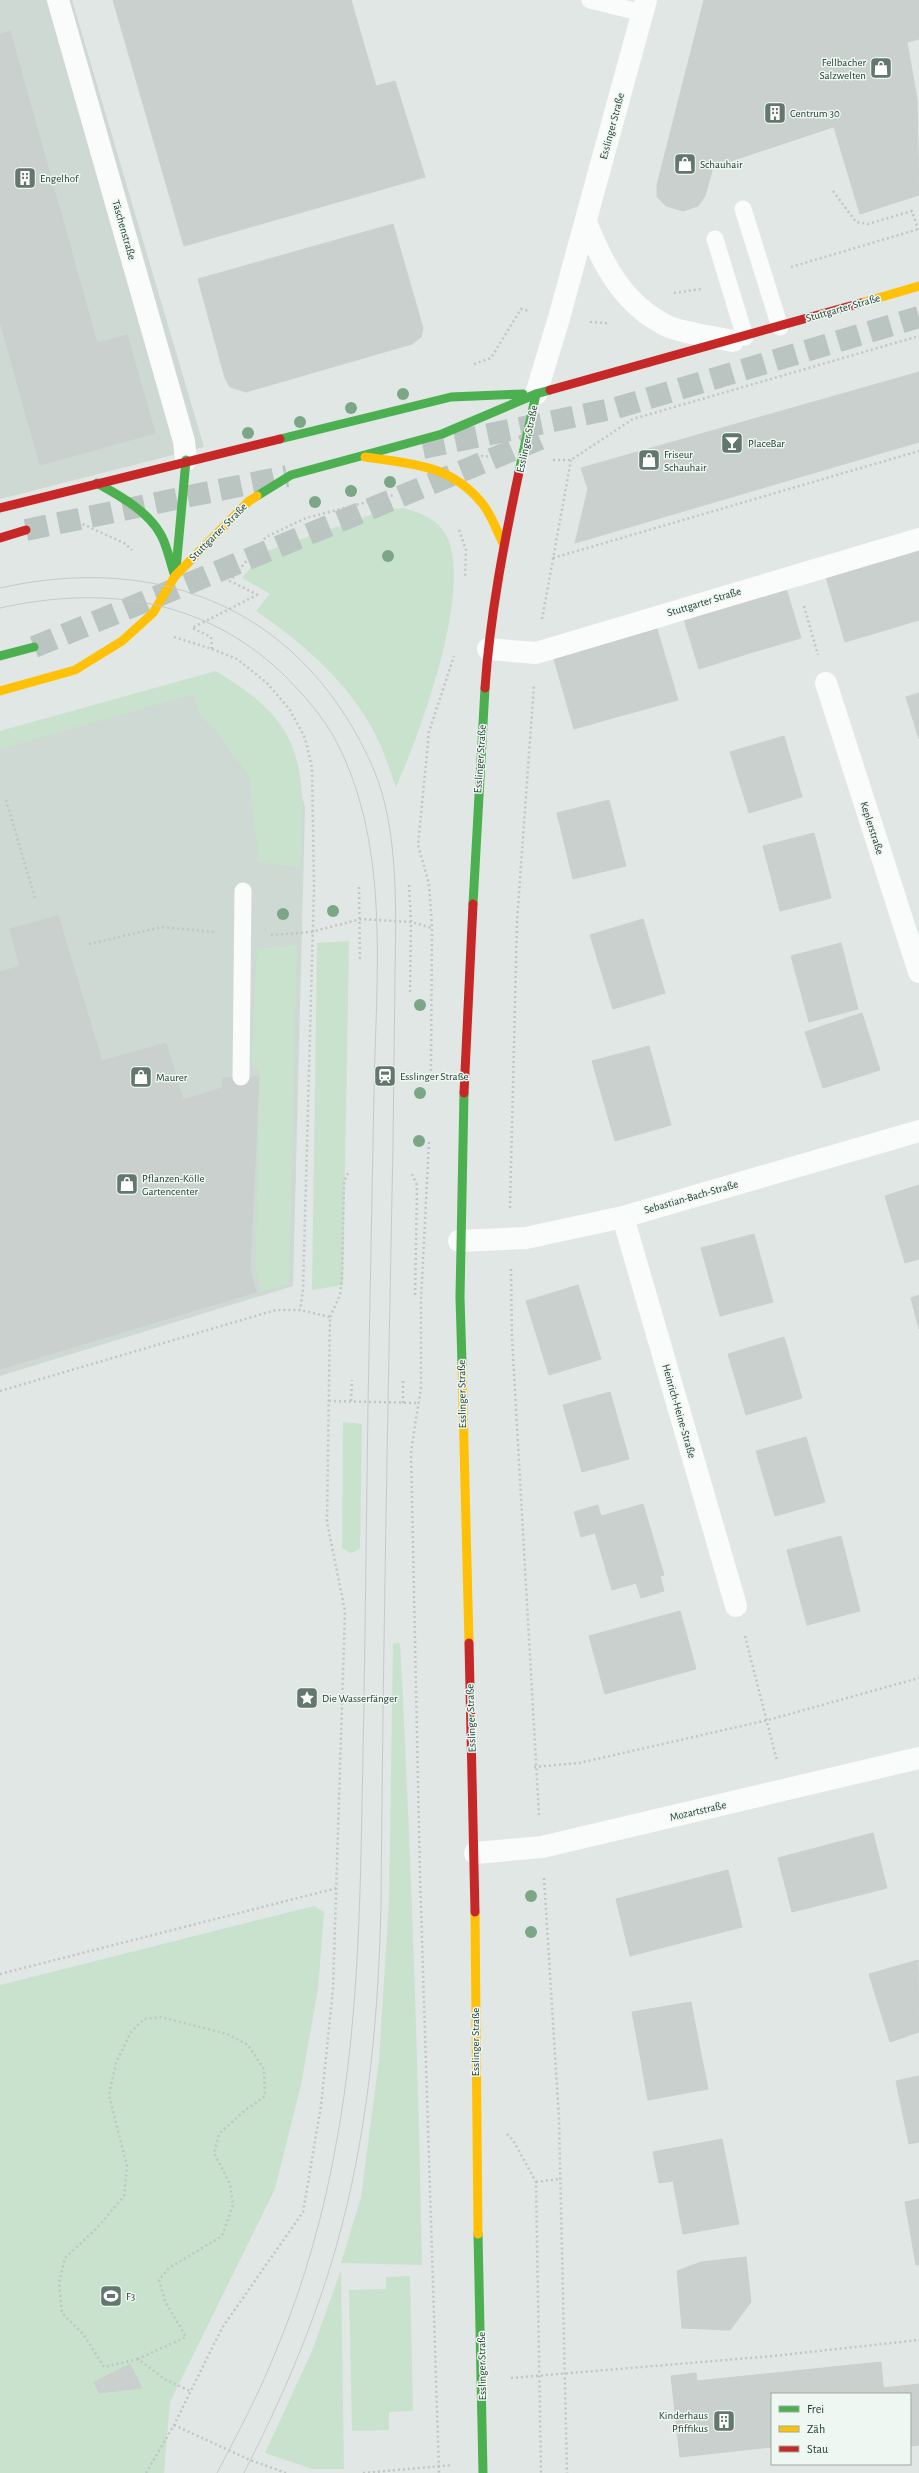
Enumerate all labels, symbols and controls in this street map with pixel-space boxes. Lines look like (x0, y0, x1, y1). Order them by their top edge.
shop icon: Fellbacher Salzwelten (868, 55, 894, 81)
place label: Fellbacher Salzwelten (820, 57, 866, 81)
street label: Esslinger Straße (598, 91, 626, 161)
building icon: Centrum 30 (762, 100, 788, 126)
place label: Centrum 30 (790, 108, 840, 119)
shop icon: Schauhair (672, 151, 698, 177)
place label: Schauhair (700, 159, 743, 170)
building icon: Engelhof (12, 165, 38, 191)
place label: Engelhof (40, 173, 79, 184)
street label: Täschenstraße (110, 199, 138, 261)
street label: Stuttgarter Straße (804, 292, 882, 324)
street label: Esslinger Straße (514, 404, 540, 474)
bar icon: PlaceBar (719, 430, 745, 456)
place label: PlaceBar (748, 438, 785, 449)
shop icon: Friseur Schauhair (636, 447, 662, 473)
place label: Friseur Schauhair (664, 449, 707, 473)
street label: Stuttgarter Straße (187, 501, 249, 563)
street label: Stuttgarter Straße (666, 585, 742, 619)
street label: Esslinger Straße (472, 724, 488, 794)
street label: Keplerstraße (858, 800, 886, 856)
station icon: Esslinger Straße (372, 1063, 398, 1089)
shop icon: Maurer (128, 1064, 154, 1090)
place label: Esslinger Straße (400, 1071, 469, 1082)
place label: Maurer (156, 1072, 188, 1083)
shop icon: Pflanzen-Kölle Gartencenter (114, 1171, 140, 1197)
place label: Pflanzen-Kölle Gartencenter (142, 1173, 204, 1197)
street label: Sebastian-Bach-Straße (643, 1178, 739, 1216)
street label: Esslinger Straße (456, 1360, 468, 1428)
street label: Heinrich-Heine-Straße (660, 1363, 698, 1459)
street label: Esslinger Straße (464, 1683, 478, 1753)
place icon: Die Wasserfänger (294, 1685, 320, 1711)
place label: Die Wasserfänger (322, 1693, 398, 1704)
street label: Mozartstraße (669, 1799, 727, 1823)
street label: Esslinger Straße (470, 2008, 481, 2076)
sports icon: F3 (98, 2283, 124, 2309)
place label: F3 (126, 2291, 136, 2302)
street label: Esslinger Straße (476, 2332, 488, 2400)
legend (771, 2393, 911, 2465)
text: Frei (807, 2403, 824, 2415)
building icon: Kinderhaus Pfiffikus (711, 2408, 737, 2434)
place label: Kinderhaus Pfiffikus (659, 2410, 708, 2434)
text: Zäh (807, 2423, 825, 2435)
text: Stau (807, 2443, 828, 2455)

